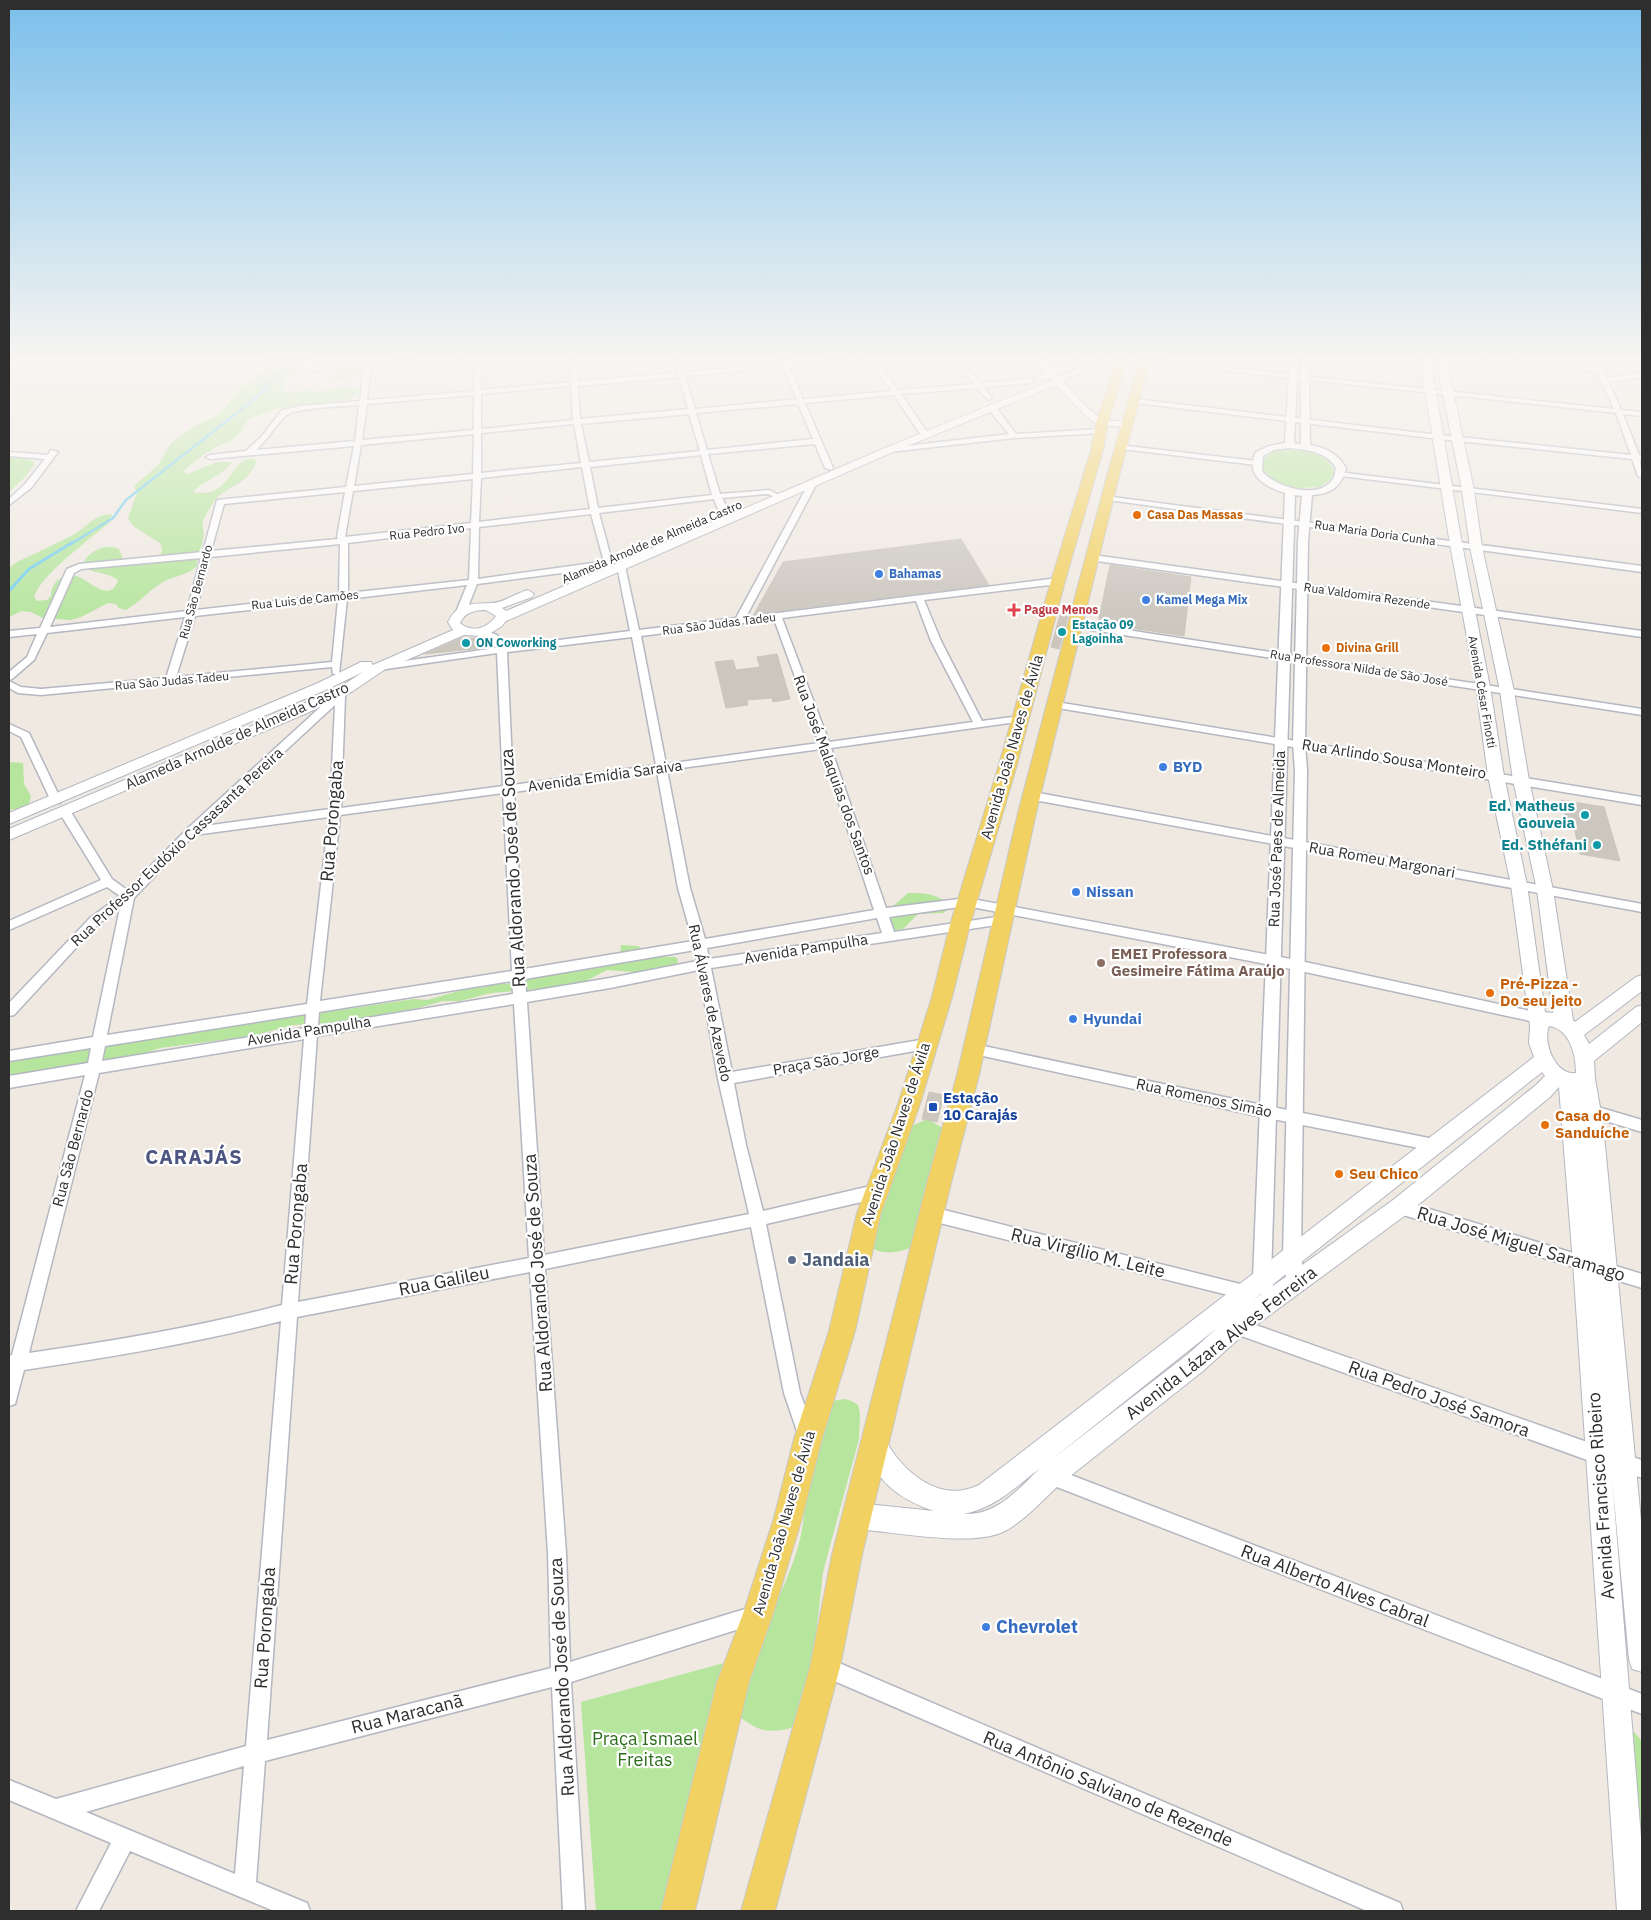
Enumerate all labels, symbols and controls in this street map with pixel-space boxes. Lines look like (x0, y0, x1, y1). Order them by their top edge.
street label: Alameda Arnolde de Almeida Castro (559, 497, 744, 586)
place label: Casa Das Massas (1147, 507, 1243, 522)
marker: Casa Das Massas (1131, 509, 1143, 521)
street label: Rua Maria Doria Cunha (1313, 517, 1437, 549)
street label: Rua Pedro Ivo (389, 520, 466, 543)
street label: Rua São Bernardo (176, 543, 215, 641)
place label: Bahamas (889, 566, 941, 581)
marker: Bahamas (873, 568, 885, 580)
street label: Rua Valdomira Rezende (1303, 579, 1432, 612)
street label: Rua Luis de Camões (250, 586, 360, 613)
place label: Kamel Mega Mix (1156, 592, 1248, 607)
marker: Kamel Mega Mix (1140, 594, 1152, 606)
place label: Pague Menos (1024, 602, 1098, 617)
marker: Pague Menos (1008, 604, 1020, 616)
street label: Rua São Judas Tadeu (661, 609, 777, 638)
place label: Estação 09 Lagoinha (1072, 617, 1134, 646)
marker: Estação 09 Lagoinha (1056, 626, 1068, 638)
street label: Avenida César Finotti (1465, 634, 1500, 749)
place label: ON Coworking (476, 635, 557, 650)
marker: ON Coworking (460, 637, 472, 649)
place label: Divina Grill (1336, 640, 1399, 655)
marker: Divina Grill (1320, 642, 1332, 654)
street label: Rua Professora Nilda de São José (1269, 646, 1449, 689)
street label: Avenida João Naves de Ávila (976, 652, 1047, 841)
street label: Rua São Judas Tadeu (114, 668, 230, 693)
street label: Rua José Malaquias dos Santos (789, 672, 879, 877)
street label: Alameda Arnolde de Almeida Castro (122, 677, 352, 794)
street label: Rua Arlindo Sousa Monteiro (1301, 735, 1488, 782)
street label: Rua Professor Eudóxio Cassasanta Pereira (67, 743, 287, 950)
street label: Rua Aldorando José de Souza (495, 748, 530, 988)
street label: Rua José Paes de Almeida (1264, 750, 1289, 928)
street label: Avenida Emídia Saraiva (526, 755, 684, 796)
place label: BYD (1173, 757, 1203, 776)
street label: Rua Porongaba (315, 759, 348, 883)
marker: BYD (1157, 761, 1169, 773)
place label: Ed. Matheus Gouveia (1488, 796, 1575, 832)
marker: Ed. Matheus Gouveia (1579, 809, 1591, 821)
place label: Ed. Sthéfani (1501, 835, 1587, 854)
street label: Rua Romeu Margonari (1307, 837, 1457, 882)
marker: Ed. Sthéfani (1591, 839, 1603, 851)
place label: Nissan (1086, 882, 1134, 901)
marker: Nissan (1070, 886, 1082, 898)
street label: Rua Álvares de Azevedo (684, 922, 736, 1083)
street label: Avenida Pampulha (743, 929, 869, 968)
place label: EMEI Professora Gesimeire Fátima Araújo (1111, 944, 1285, 980)
marker: EMEI Professora Gesimeire Fátima Araújo (1095, 957, 1107, 969)
place label: Pré-Pizza - Do seu jeito (1500, 974, 1582, 1010)
marker: Pré-Pizza - Do seu jeito (1484, 987, 1496, 999)
place label: Hyundai (1083, 1009, 1142, 1028)
street label: Avenida Pampulha (246, 1011, 372, 1050)
marker: Hyundai (1067, 1013, 1079, 1025)
street label: Avenida João Naves de Ávila (857, 1040, 934, 1228)
street label: Praça São Jorge (771, 1042, 880, 1079)
street label: Rua Romenos Simão (1134, 1074, 1274, 1121)
street label: Rua São Bernardo (48, 1087, 97, 1209)
place label: Estação 10 Carajás (943, 1088, 1018, 1124)
marker: Estação 10 Carajás (927, 1101, 939, 1113)
place label: Casa do Sanduíche (1555, 1106, 1629, 1142)
marker: Casa do Sanduíche (1539, 1119, 1551, 1131)
district label: CARAJÁS (145, 1143, 243, 1170)
street label: Rua Aldorando José de Souza (518, 1153, 557, 1393)
street label: Rua Porongaba (279, 1162, 312, 1286)
place label: Seu Chico (1349, 1164, 1418, 1183)
marker: Seu Chico (1333, 1168, 1345, 1180)
street label: Rua José Miguel Saramago (1414, 1201, 1628, 1286)
street label: Rua Virgílio M. Leite (1009, 1222, 1168, 1283)
place label: Jandaia (802, 1248, 870, 1271)
marker: Jandaia (786, 1254, 798, 1266)
street label: Rua Galileu (396, 1260, 491, 1301)
street label: Avenida Lázara Alves Ferreira (1120, 1260, 1321, 1425)
street label: Rua Pedro José Samora (1345, 1355, 1533, 1442)
street label: Avenida Francisco Ribeiro (1582, 1392, 1619, 1601)
street label: Avenida João Naves de Ávila (748, 1428, 819, 1617)
street label: Rua Alberto Alves Cabral (1238, 1539, 1433, 1632)
street label: Rua Aldorando José de Souza (544, 1557, 579, 1797)
street label: Rua Porongaba (249, 1566, 280, 1690)
place label: Chevrolet (996, 1615, 1078, 1638)
marker: Chevrolet (980, 1621, 992, 1633)
street label: Rua Maracanã (349, 1688, 466, 1739)
street label: Rua Antônio Salviano de Rezende (980, 1725, 1237, 1852)
park label: Praça Ismael Freitas (592, 1727, 698, 1771)

